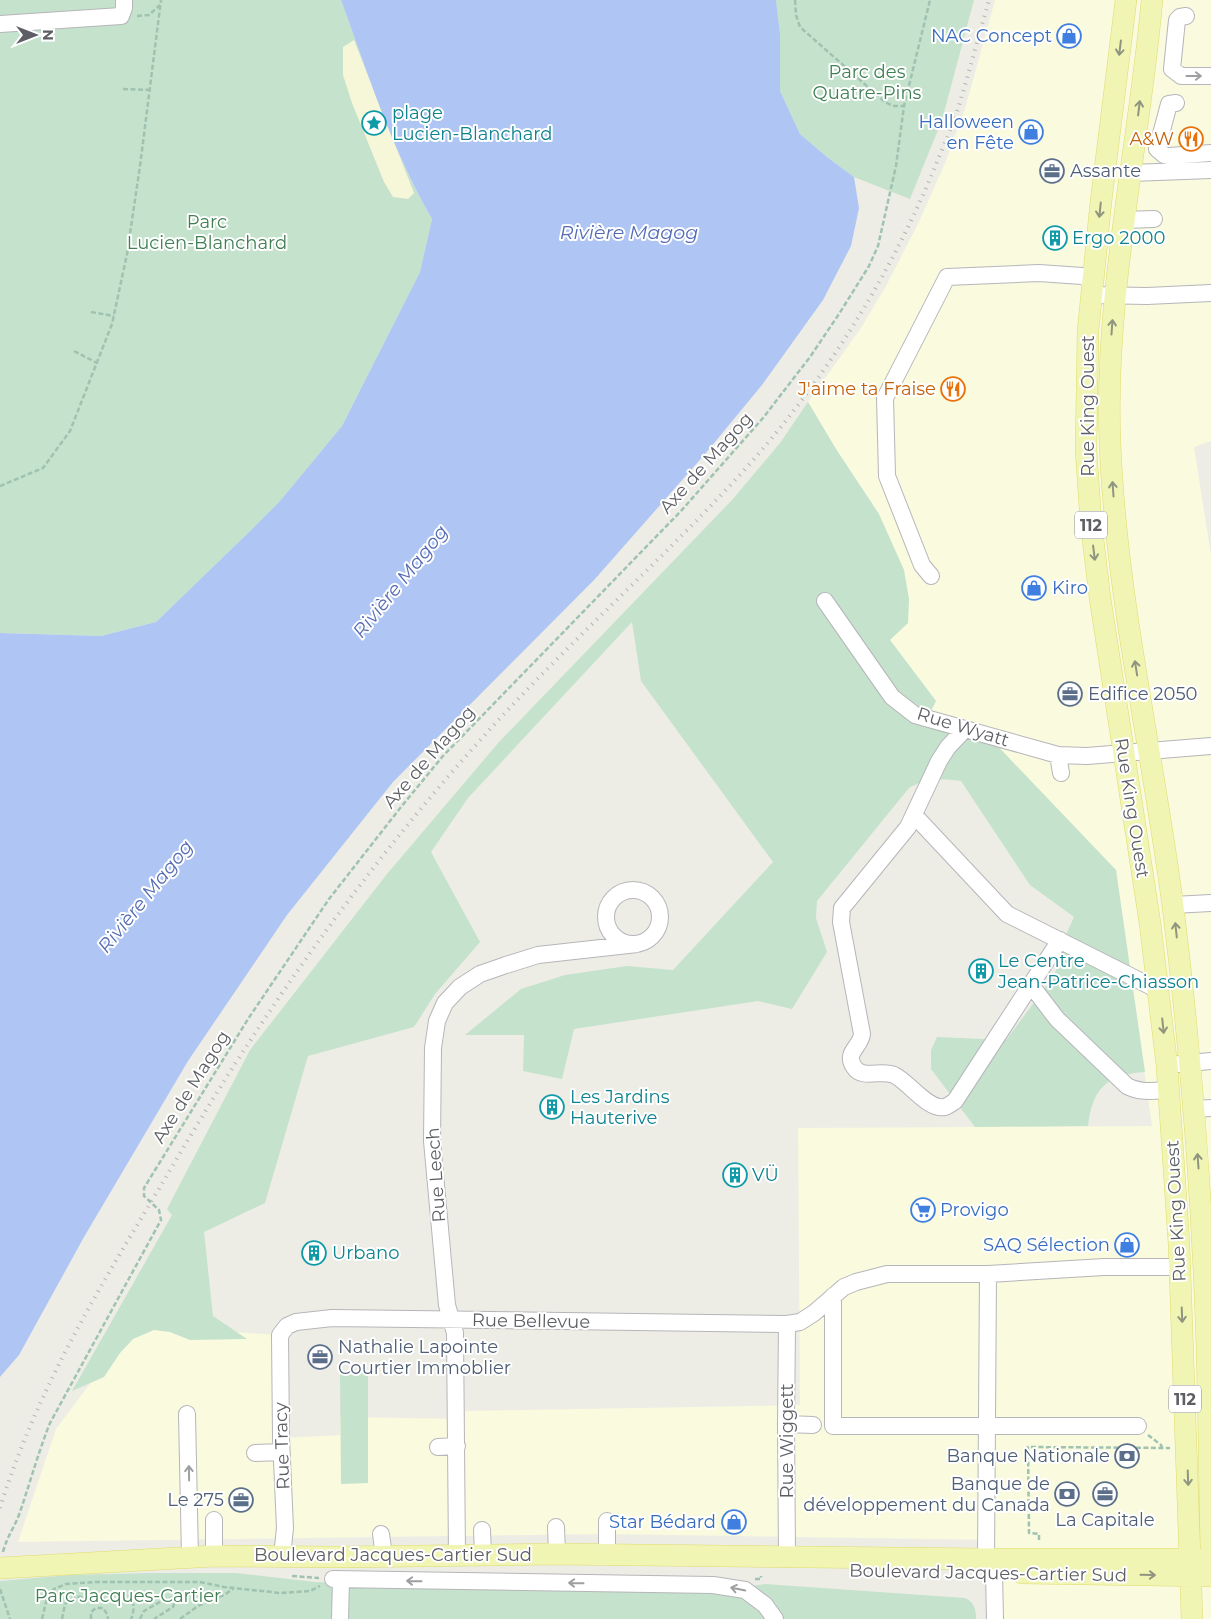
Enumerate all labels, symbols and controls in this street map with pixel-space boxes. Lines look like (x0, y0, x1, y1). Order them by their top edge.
north arrow (10, 10, 60, 60)
shop icon: NAC Concept (1056, 23, 1082, 49)
place label: NAC Concept (931, 25, 1052, 47)
text: N (39, 29, 57, 41)
one-way arrow (1115, 40, 1125, 56)
park label: Parc des Quatre-Pins (813, 61, 922, 104)
one-way arrow (1186, 71, 1202, 81)
one-way arrow (1134, 101, 1144, 117)
place label: plage Lucien-Blanchard (392, 102, 553, 145)
place icon: plage Lucien-Blanchard (361, 110, 387, 136)
place label: Halloween en Fête (919, 111, 1014, 154)
shop icon: Halloween en Fête (1018, 119, 1044, 145)
restaurant icon: A&W (1178, 126, 1204, 152)
place label: A&W (1129, 128, 1174, 150)
office icon: Assante (1039, 158, 1065, 184)
place label: Assante (1070, 160, 1141, 182)
one-way arrow (1095, 201, 1105, 217)
park label: Parc Lucien-Blanchard (127, 211, 287, 254)
water label: Rivière Magog (560, 221, 698, 244)
building icon: Ergo 2000 (1042, 225, 1068, 251)
place label: Ergo 2000 (1072, 227, 1165, 249)
one-way arrow (1107, 319, 1117, 335)
street label: Rue King Ouest (1077, 335, 1099, 477)
restaurant icon: J'aime ta Fraise (940, 376, 966, 402)
place label: J'aime ta Fraise (797, 378, 936, 400)
street label: Axe de Magog (655, 408, 757, 518)
one-way arrow (1108, 482, 1117, 498)
road number: 112 (1075, 512, 1107, 538)
water label: Rivière Magog (348, 520, 453, 642)
one-way arrow (1089, 545, 1099, 561)
shop icon: Kiro (1021, 575, 1047, 601)
place label: Kiro (1052, 577, 1088, 599)
one-way arrow (1130, 660, 1140, 676)
office icon: Edifice 2050 (1057, 681, 1083, 707)
place label: Edifice 2050 (1088, 683, 1198, 705)
street label: Axe de Magog (378, 701, 480, 813)
street label: Rue Wyatt (914, 703, 1012, 751)
street label: Rue King Ouest (1110, 736, 1154, 880)
water label: Rivière Magog (93, 835, 198, 957)
one-way arrow (1171, 922, 1181, 938)
place label: Le Centre Jean-Patrice-Chiasson (997, 950, 1199, 993)
building icon: Le Centre Jean-Patrice-Chiasson (968, 958, 994, 984)
one-way arrow (1158, 1018, 1168, 1034)
street label: Axe de Magog (148, 1027, 234, 1147)
place label: Les Jardins Hauterive (570, 1086, 670, 1129)
building icon: Les Jardins Hauterive (539, 1094, 565, 1120)
street label: Rue Leech (422, 1127, 450, 1223)
street label: Rue King Ouest (1161, 1140, 1191, 1282)
one-way arrow (1193, 1153, 1202, 1169)
building icon: VÜ (722, 1162, 748, 1188)
place label: VÜ (752, 1164, 779, 1186)
supermarket icon: Provigo (910, 1197, 936, 1223)
place label: Provigo (940, 1199, 1009, 1221)
shop icon: SAQ Sélection (1114, 1232, 1140, 1258)
place label: SAQ Sélection (983, 1234, 1110, 1256)
building icon: Urbano (301, 1240, 327, 1266)
place label: Urbano (332, 1242, 400, 1264)
one-way arrow (1177, 1307, 1187, 1323)
street label: Rue Bellevue (472, 1309, 590, 1333)
place label: Nathalie Lapointe Courtier Immoblier (338, 1336, 511, 1379)
office icon: Nathalie Lapointe Courtier Immoblier (307, 1344, 333, 1370)
street label: Rue Wiggett (776, 1383, 798, 1499)
road number: 112 (1169, 1386, 1201, 1412)
street label: Rue Tracy (269, 1402, 295, 1490)
bank icon: Banque Nationale (1114, 1443, 1140, 1469)
place label: Banque Nationale (947, 1445, 1110, 1467)
one-way arrow (184, 1465, 194, 1482)
one-way arrow (1184, 1469, 1193, 1485)
place label: Banque de développement du Canada (803, 1473, 1050, 1516)
bank icon: Banque de développement du Canada (1054, 1481, 1080, 1507)
office icon: La Capitale (1092, 1481, 1118, 1507)
office icon: Le 275 (228, 1487, 254, 1513)
place label: Le 275 (167, 1489, 224, 1511)
shop icon: Star Bédard (721, 1509, 747, 1535)
place label: La Capitale (1055, 1509, 1155, 1531)
place label: Star Bédard (609, 1511, 716, 1533)
street label: Boulevard Jacques-Cartier Sud (254, 1544, 532, 1566)
street label: Boulevard Jacques-Cartier Sud (849, 1560, 1127, 1586)
one-way arrow (1140, 1570, 1156, 1580)
one-way arrow (406, 1576, 422, 1586)
one-way arrow (568, 1578, 584, 1588)
one-way arrow (731, 1584, 747, 1594)
park label: Parc Jacques-Cartier (35, 1585, 221, 1607)

